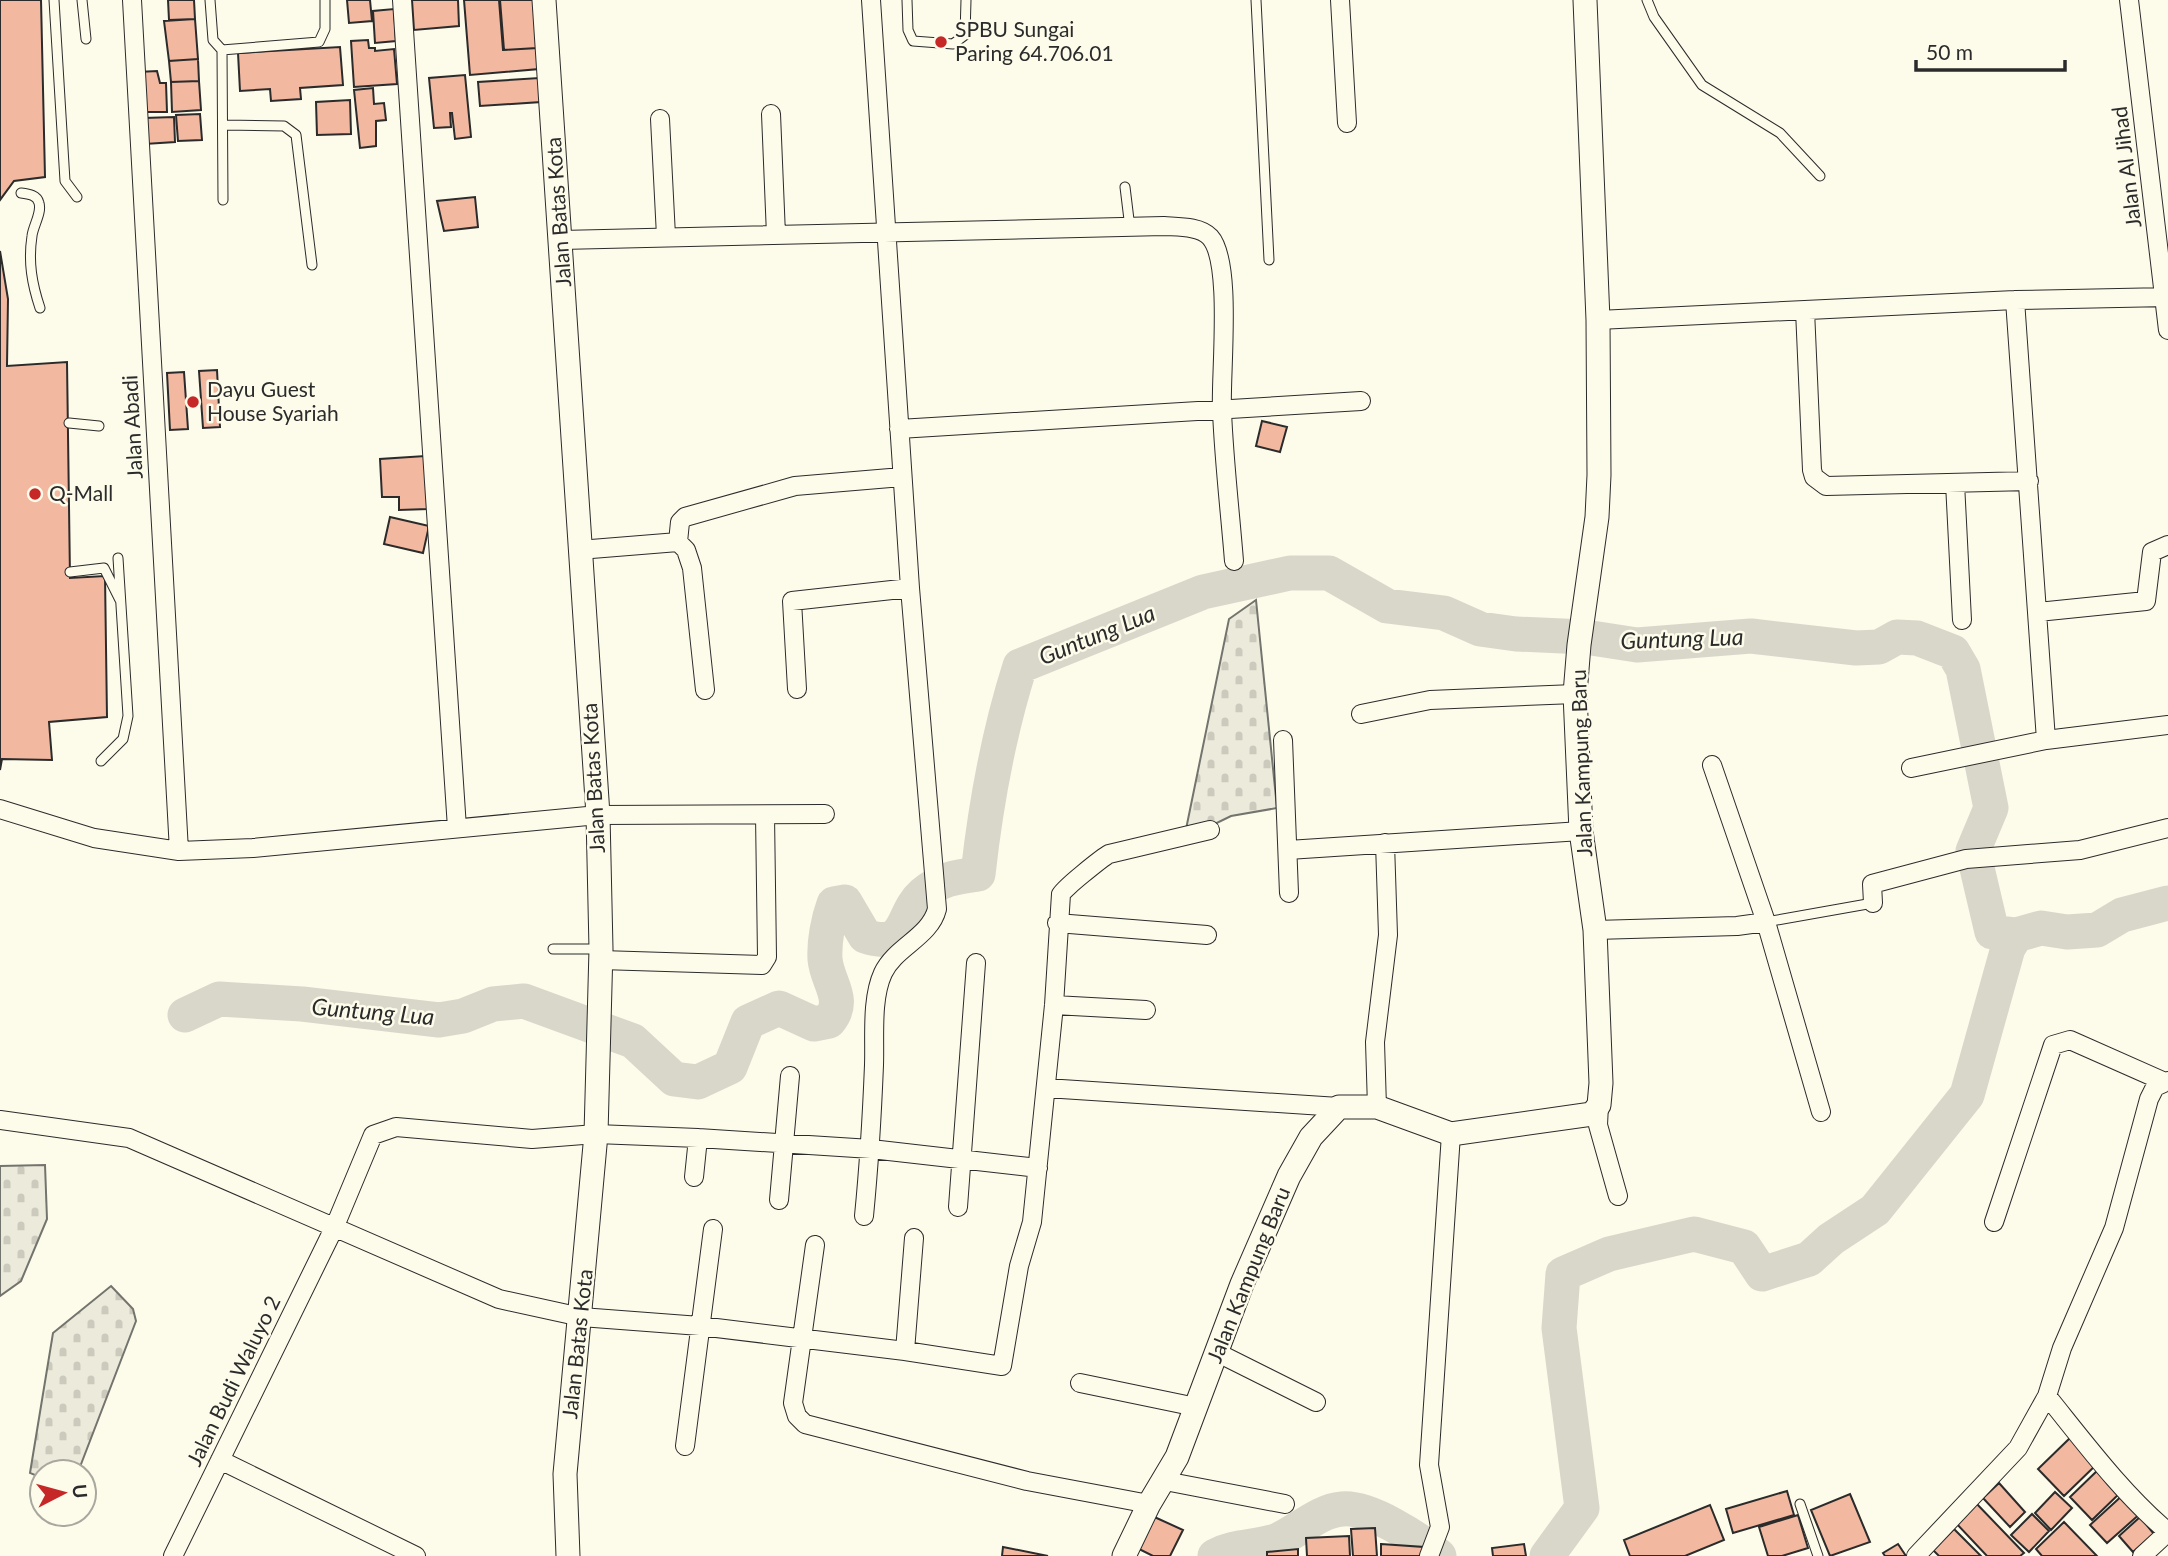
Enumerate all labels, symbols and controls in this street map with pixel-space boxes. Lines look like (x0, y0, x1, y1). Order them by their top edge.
place label: SPBU Sungai Paring 64.706.01 (955, 16, 1114, 65)
scale bar (1916, 28, 2065, 72)
marker: SPBU Sungai Paring 64.706.01 (933, 34, 949, 50)
text: 50 m (1926, 39, 1973, 64)
street label: Jalan Al Jihad (2106, 105, 2145, 229)
street label: Jalan Batas Kota (540, 136, 575, 288)
street label: Jalan Abadi (116, 375, 147, 480)
place label: Dayu Guest House Syariah (207, 376, 339, 425)
marker: Dayu Guest House Syariah (185, 394, 201, 410)
place label: Q-Mall (49, 480, 113, 505)
marker: Q-Mall (27, 486, 43, 502)
water label: Guntung Lua (1034, 598, 1159, 670)
water label: Guntung Lua (1620, 622, 1744, 654)
street label: Jalan Kampung Baru (1565, 669, 1596, 857)
street label: Jalan Batas Kota (576, 702, 609, 854)
water label: Guntung Lua (311, 992, 436, 1030)
street label: Jalan Kampung Baru (1201, 1183, 1294, 1366)
street label: Jalan Batas Kota (556, 1268, 597, 1420)
street label: Jalan Budi Waluyo 2 (181, 1291, 285, 1469)
north arrow (28, 1458, 98, 1528)
text: U (68, 1483, 93, 1499)

